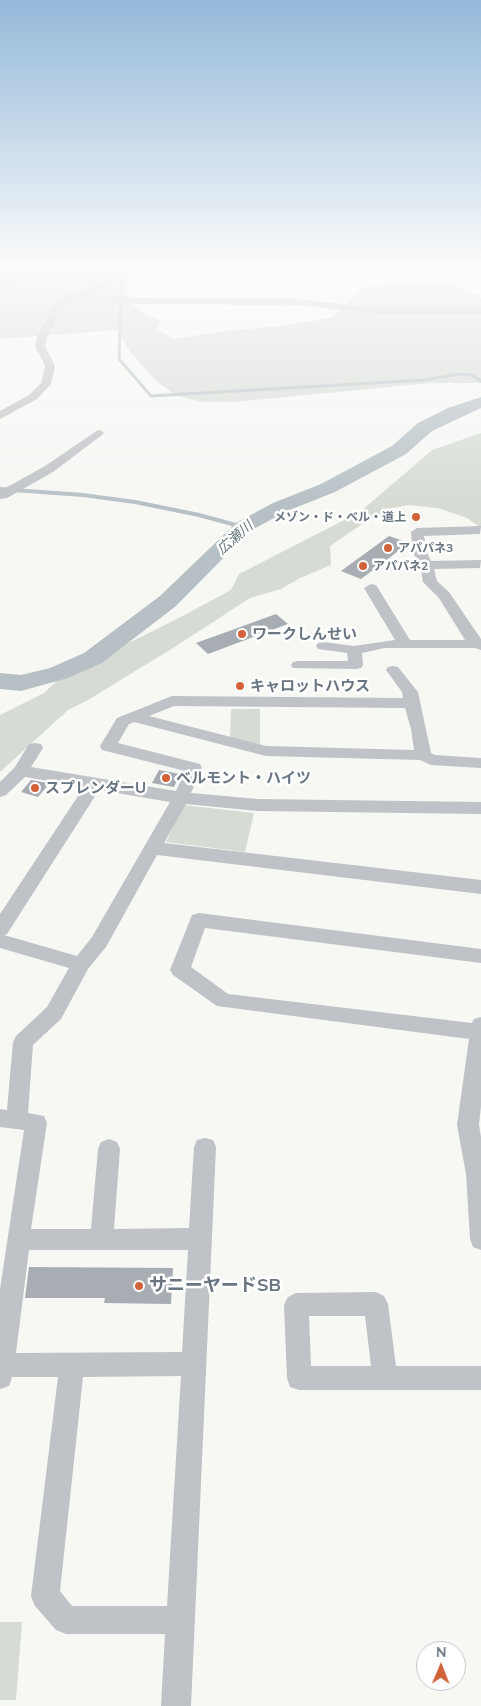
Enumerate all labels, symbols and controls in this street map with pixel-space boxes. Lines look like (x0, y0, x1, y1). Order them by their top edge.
place label: メゾン・ド・ベル・道上 (274, 510, 406, 524)
marker: メゾン・ド・ベル・道上 (410, 511, 422, 523)
water label: 広瀬川 (214, 518, 256, 558)
place label: アパパネ3 (398, 541, 453, 555)
marker: アパパネ3 (382, 542, 394, 554)
place label: アパパネ2 (373, 559, 428, 573)
marker: アパパネ2 (357, 560, 369, 572)
place label: ワークしんせい (252, 625, 357, 643)
marker: ワークしんせい (236, 628, 248, 640)
place label: キャロットハウス (250, 677, 370, 695)
marker: キャロットハウス (234, 680, 246, 692)
place label: ベルモント・ハイツ (176, 769, 311, 787)
marker: ベルモント・ハイツ (160, 772, 172, 784)
place label: スプレンダーU (45, 779, 146, 797)
marker: スプレンダーU (29, 782, 41, 794)
place label: サニーヤードSB (149, 1275, 281, 1297)
marker: サニーヤードSB (133, 1280, 145, 1292)
north arrow (416, 1641, 466, 1691)
text: N (436, 1643, 447, 1661)

